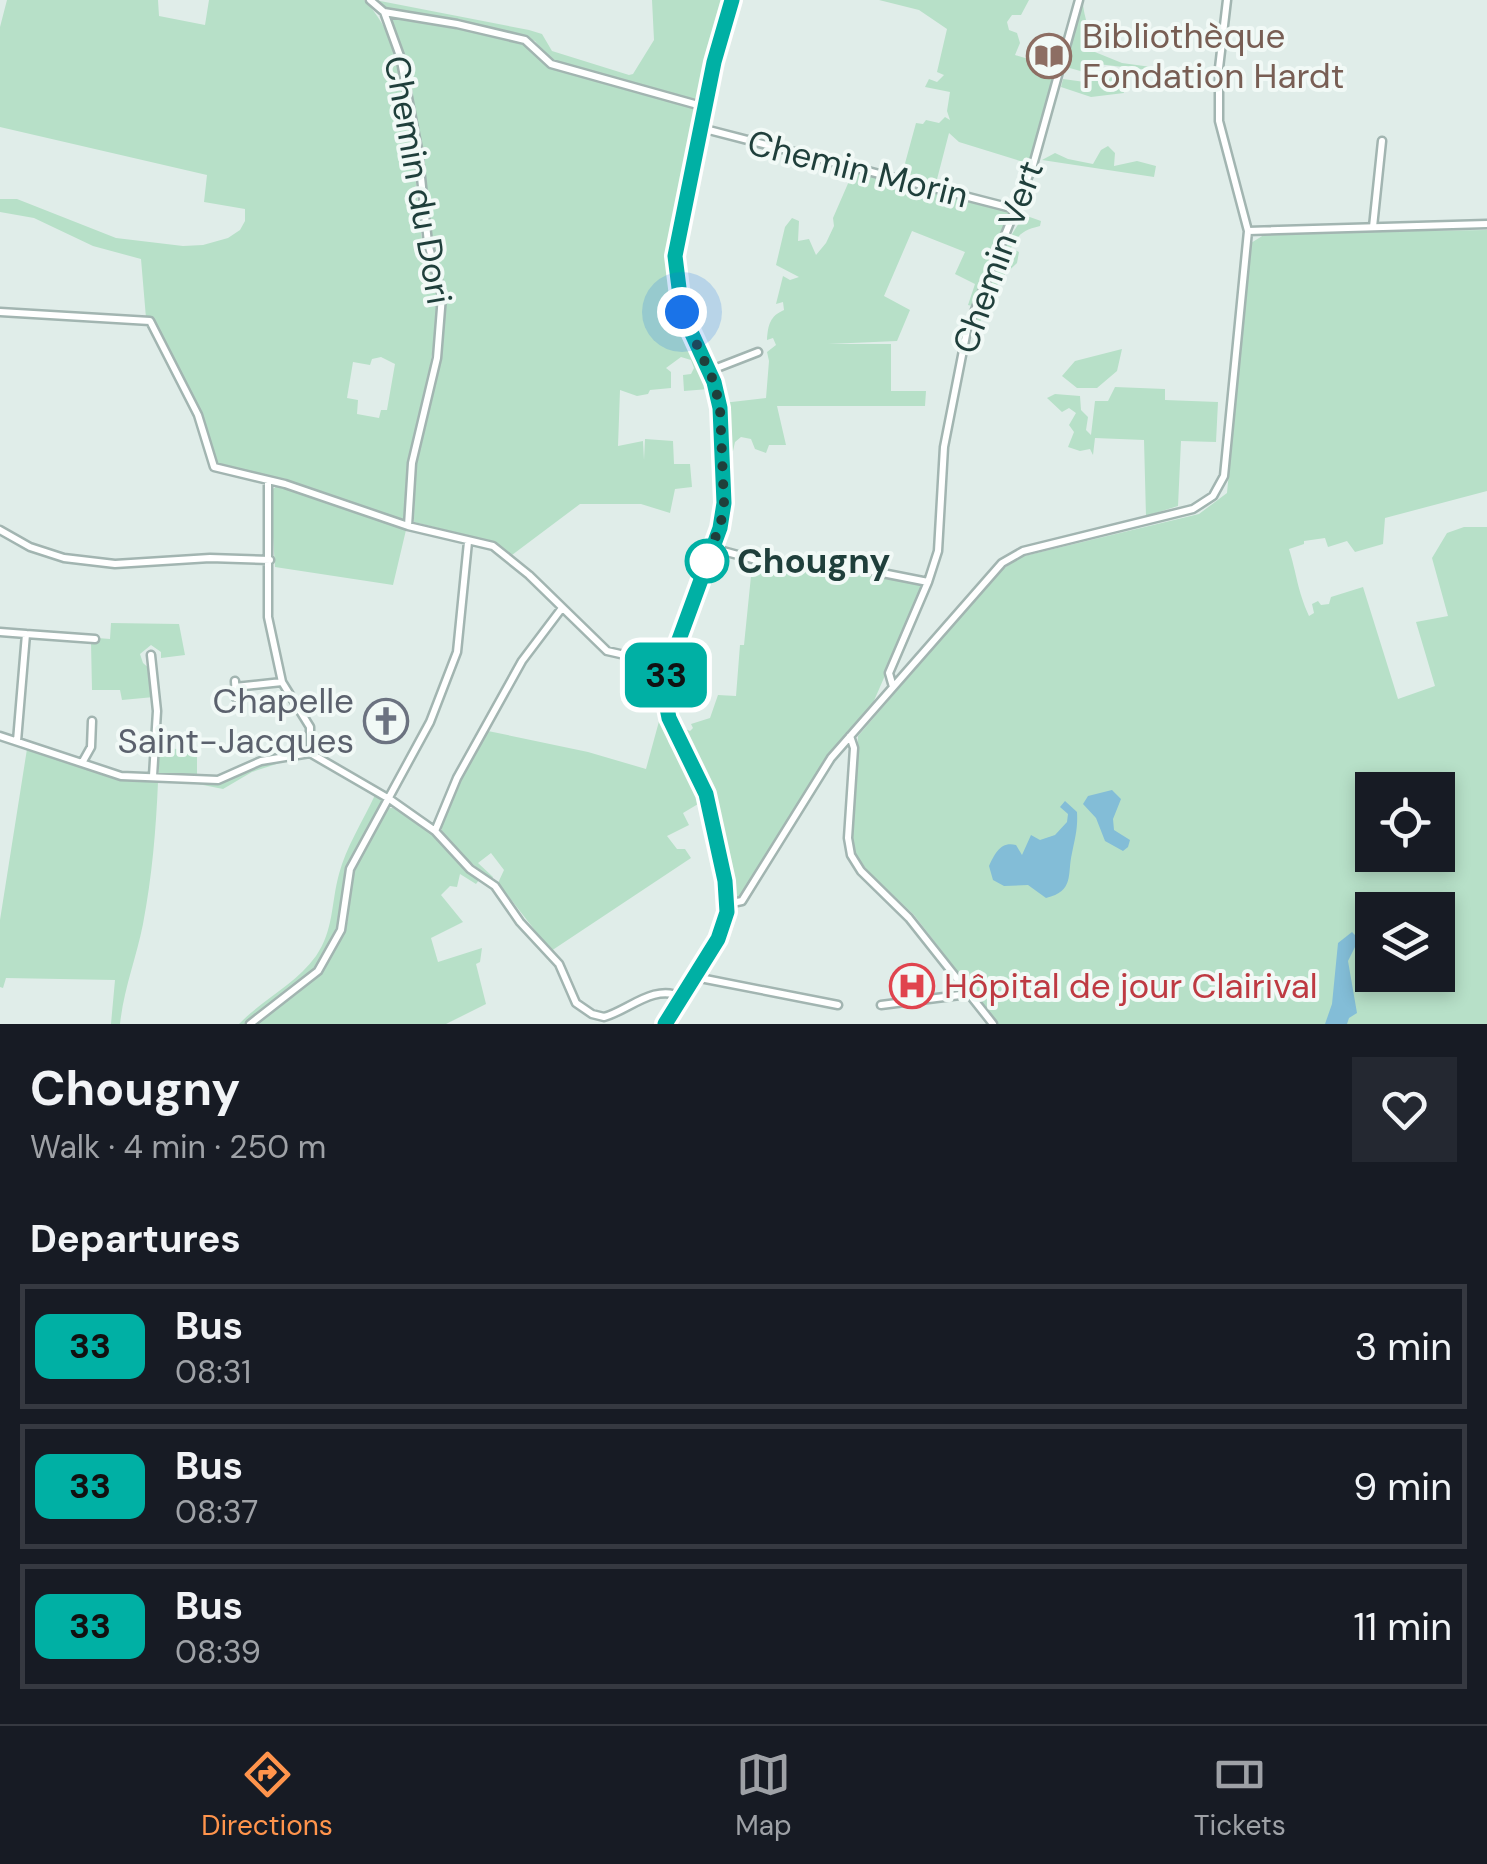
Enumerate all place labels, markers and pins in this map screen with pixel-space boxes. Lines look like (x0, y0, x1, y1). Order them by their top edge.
place label: Bibliothèque Fondation Hardt (1082, 13, 1344, 99)
library icon: Bibliothèque Fondation Hardt (1026, 33, 1072, 79)
place label: Chougny (737, 538, 890, 584)
marker: Chougny (686, 540, 728, 582)
place label: Chapelle Saint-Jacques (117, 678, 354, 764)
church icon: Chapelle Saint-Jacques (363, 698, 409, 744)
hospital icon: Hôpital de jour Clairival (889, 963, 935, 1009)
place label: Hôpital de jour Clairival (944, 963, 1318, 1009)

